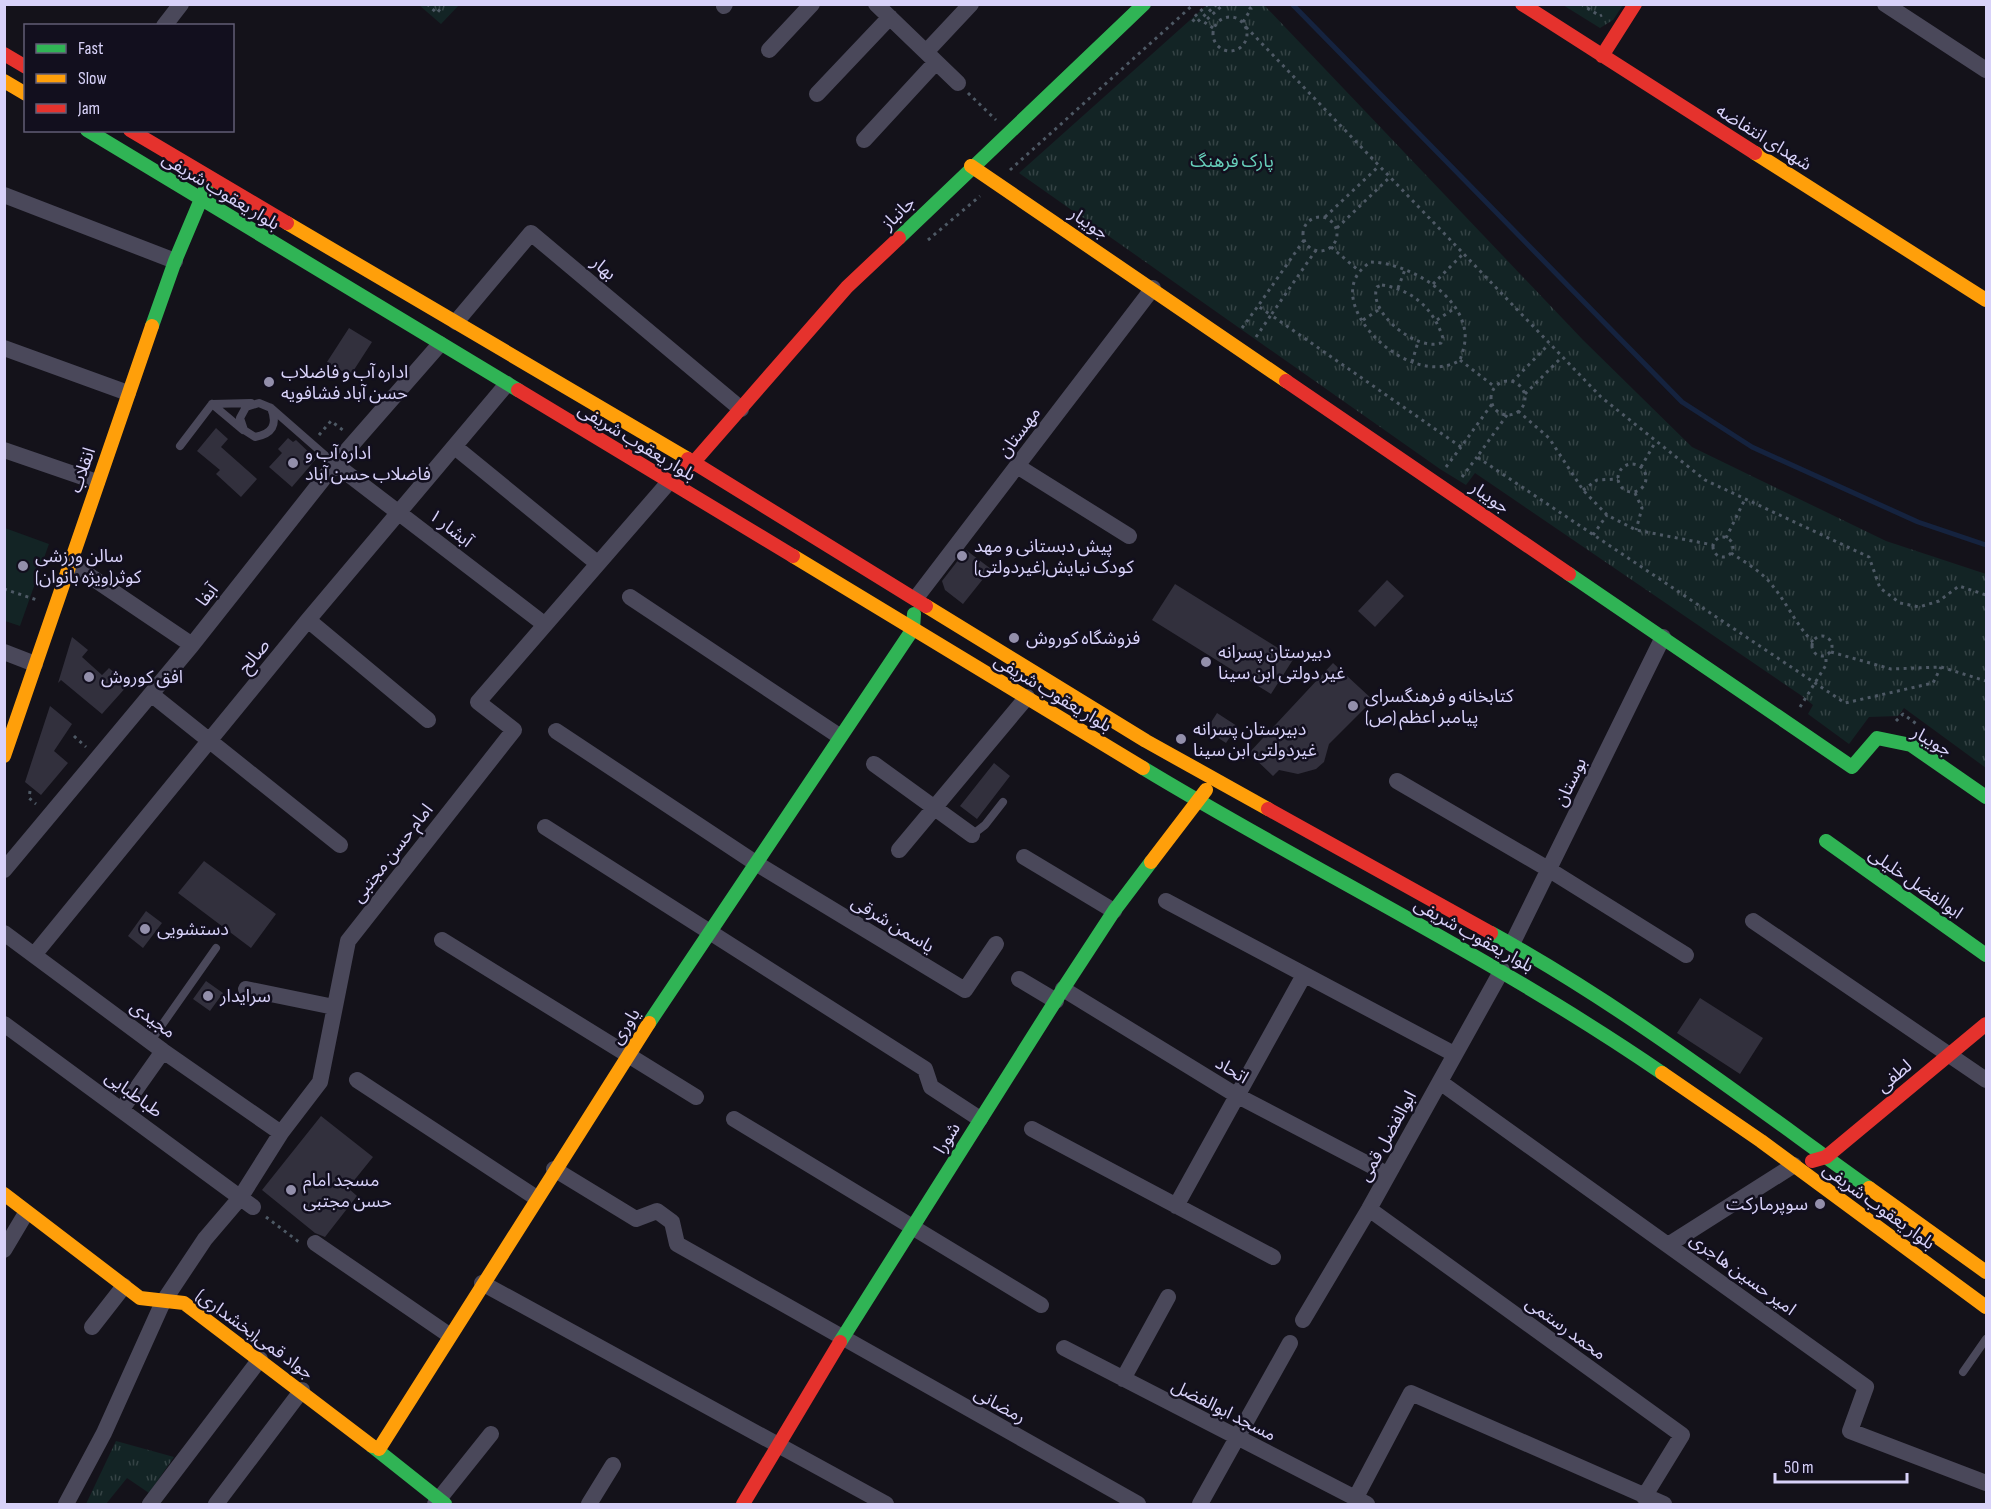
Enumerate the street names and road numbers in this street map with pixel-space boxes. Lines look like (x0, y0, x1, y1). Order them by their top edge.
street label: شهدای انتفاضه (1712, 100, 1815, 175)
street label: بلوار یعقوب شریفی (158, 148, 283, 235)
street label: جانباز (876, 192, 920, 235)
street label: جویبار (1064, 202, 1112, 244)
street label: بهار (586, 251, 620, 285)
street label: بلوار یعقوب شریفی (574, 399, 699, 486)
street label: مهستان (994, 403, 1045, 462)
street label: انقلاب (65, 445, 100, 496)
street label: جویبار (1465, 476, 1513, 518)
street label: آبشار ۱ (425, 505, 477, 552)
street label: آبفا (192, 579, 223, 611)
street label: صالح (234, 635, 276, 679)
street label: بلوار یعقوب شریفی (990, 650, 1115, 737)
street label: جویبار (1907, 721, 1955, 761)
street label: بوستان (1550, 754, 1591, 810)
street label: امام حسن مجتبی (347, 800, 440, 909)
street label: ابوالفضل خلیلی (1865, 843, 1967, 924)
street label: یاسمن شرقی (847, 891, 938, 957)
street label: بلوار یعقوب شریفی (1410, 894, 1537, 977)
street label: مجیدی (126, 996, 179, 1043)
street label: یاوری (606, 1004, 645, 1048)
street label: اتحاد (1211, 1052, 1252, 1088)
street label: لطفی (1872, 1056, 1916, 1097)
street label: طباطبایی (101, 1067, 167, 1122)
street label: ابوالفضل قمی (1354, 1087, 1421, 1185)
street label: شورا (930, 1119, 965, 1158)
street label: بلوار یعقوب شریفی (1818, 1159, 1939, 1254)
street label: امیر حسین هاجری (1686, 1229, 1800, 1320)
street label: جواد قمی(بخشداری) (192, 1285, 318, 1384)
street label: محمد رستمی (1521, 1292, 1610, 1365)
street label: مسجد ابوالفضل (1168, 1375, 1279, 1446)
street label: رمضانی (970, 1383, 1029, 1428)

